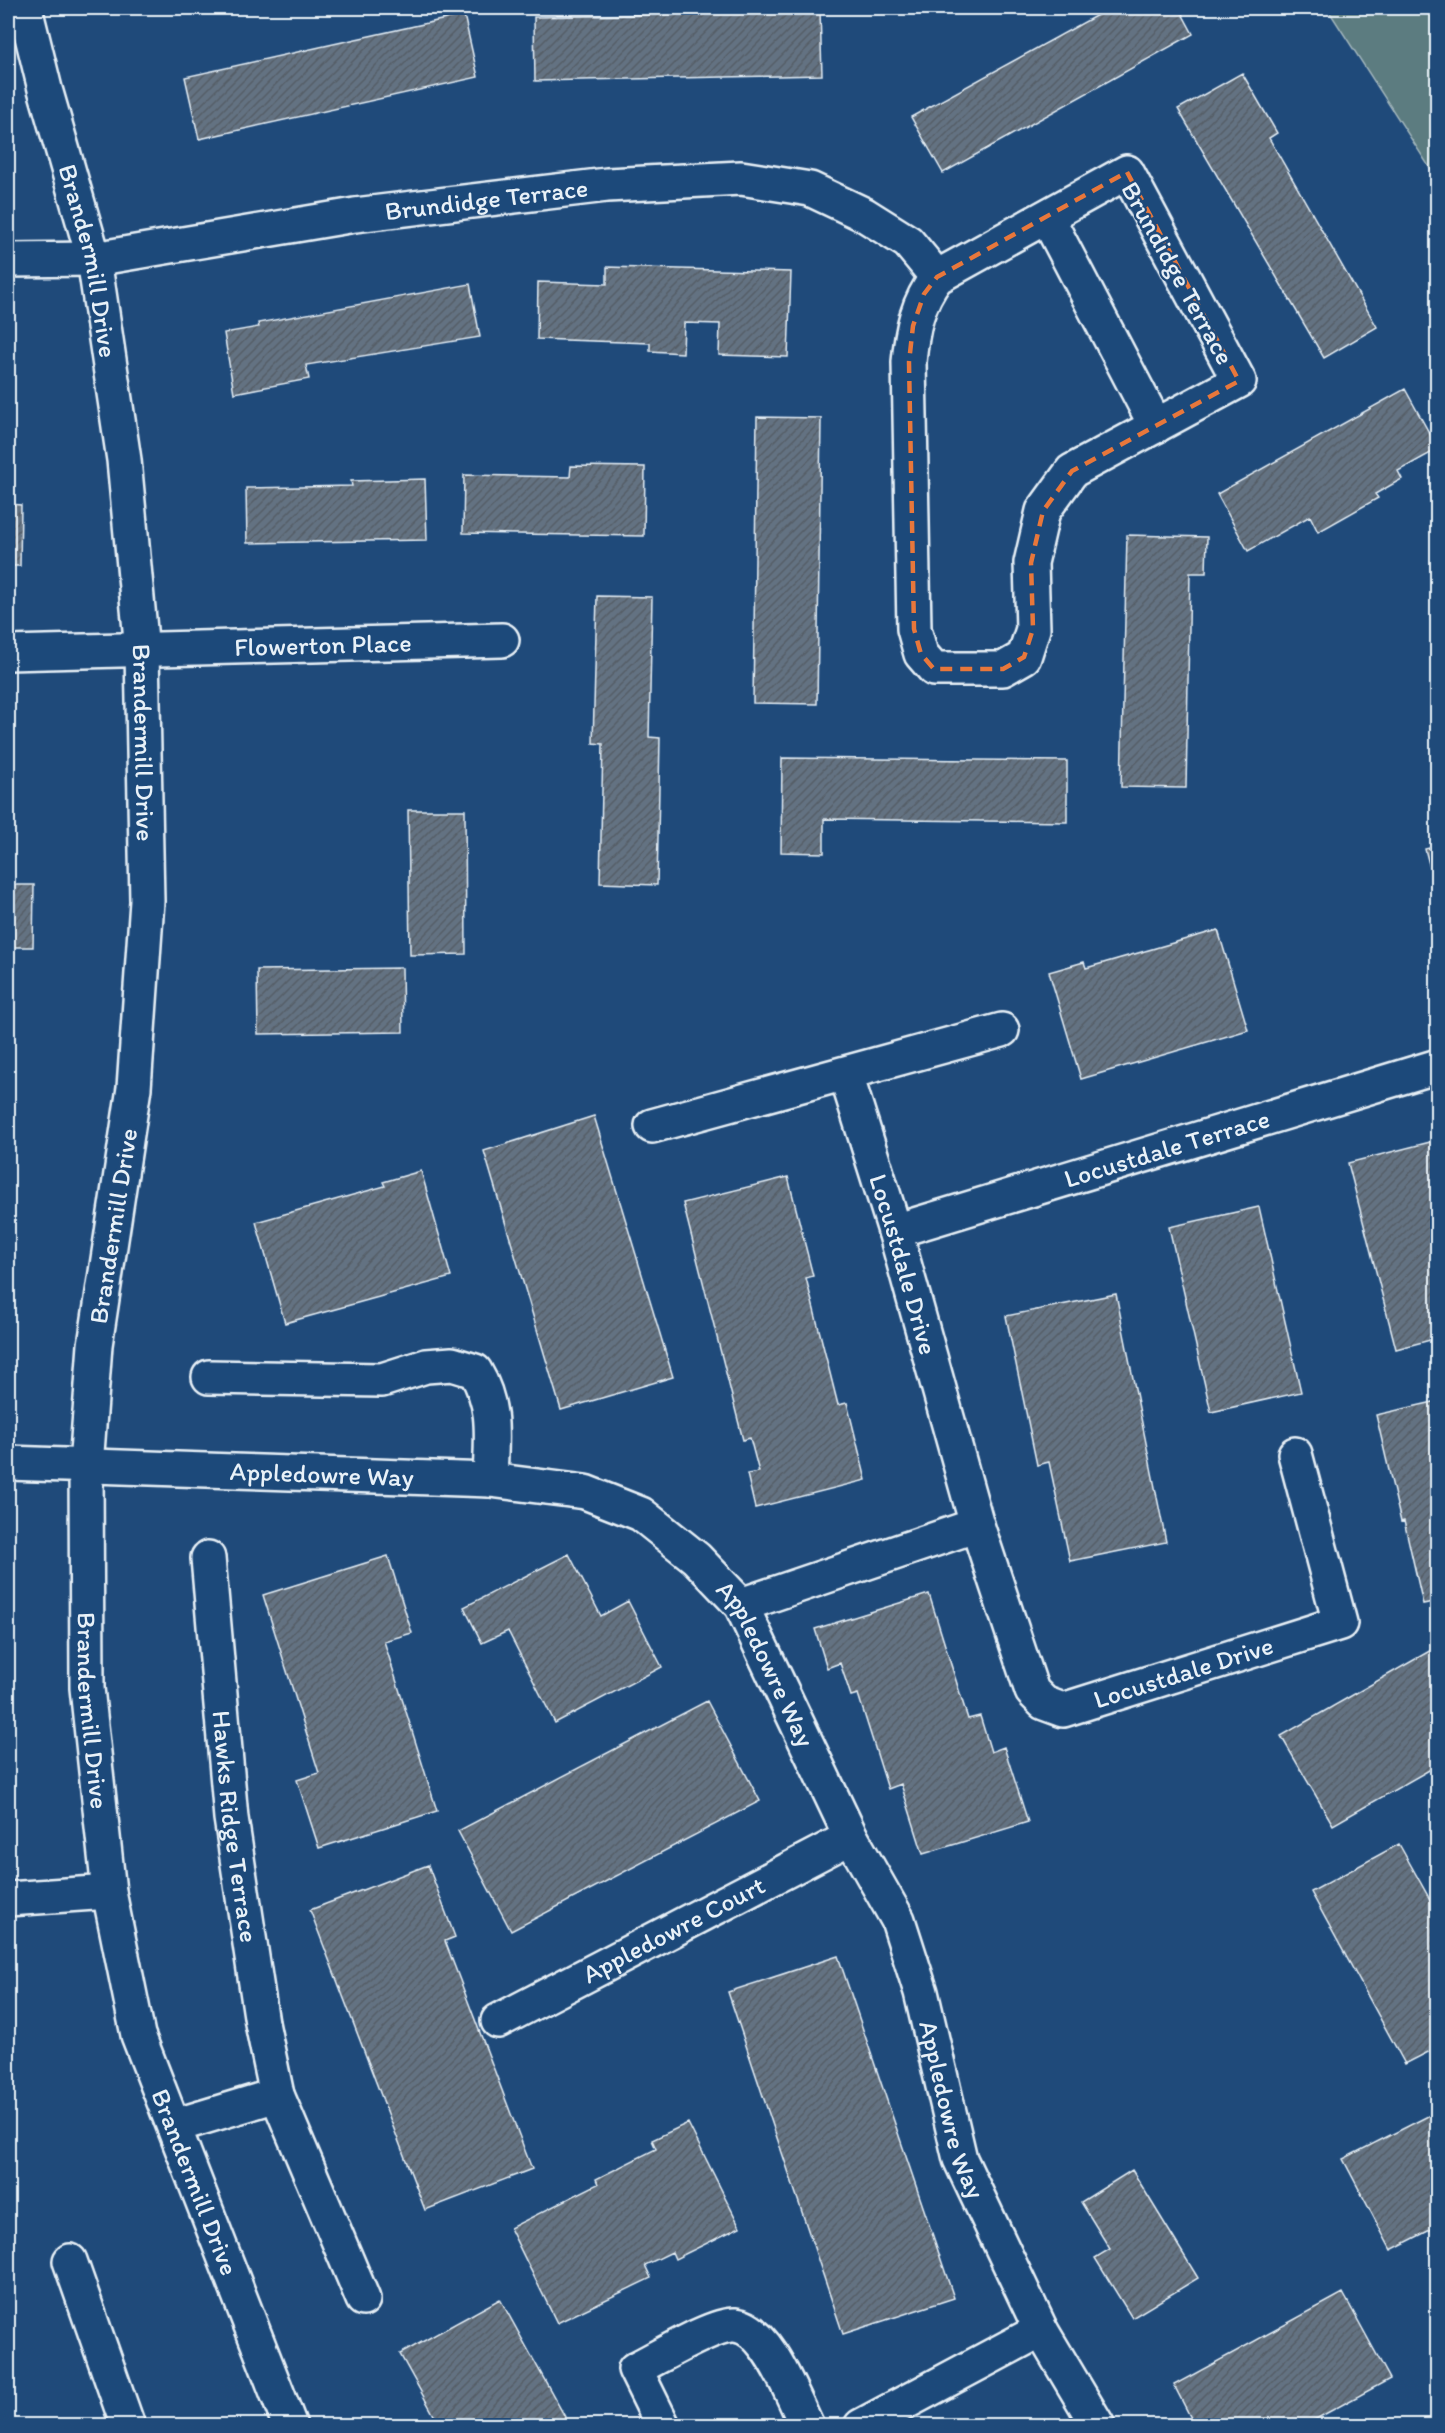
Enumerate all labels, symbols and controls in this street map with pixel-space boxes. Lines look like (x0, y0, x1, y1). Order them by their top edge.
street label: Brandermill Drive (51, 160, 125, 360)
street label: Brundidge Terrace (383, 171, 590, 227)
street label: Brundidge Terrace (1114, 176, 1242, 370)
street label: Flowerton Place (234, 626, 412, 663)
street label: Brandermill Drive (126, 643, 162, 842)
street label: Locustdale Terrace (1060, 1102, 1273, 1195)
street label: Brandermill Drive (82, 1126, 144, 1326)
street label: Locustdale Drive (862, 1170, 945, 1358)
street label: Appledowre Way (229, 1455, 414, 1493)
street label: Appledowre Way (710, 1573, 822, 1752)
street label: Brandermill Drive (71, 1612, 116, 1811)
street label: Locustdale Drive (1090, 1629, 1277, 1715)
street label: Hawks Ridge Terrace (206, 1709, 266, 1945)
street label: Appledowre Court (577, 1869, 770, 1990)
street label: Appledowre Way (912, 2017, 992, 2204)
street label: Brandermill Drive (144, 2084, 246, 2280)

